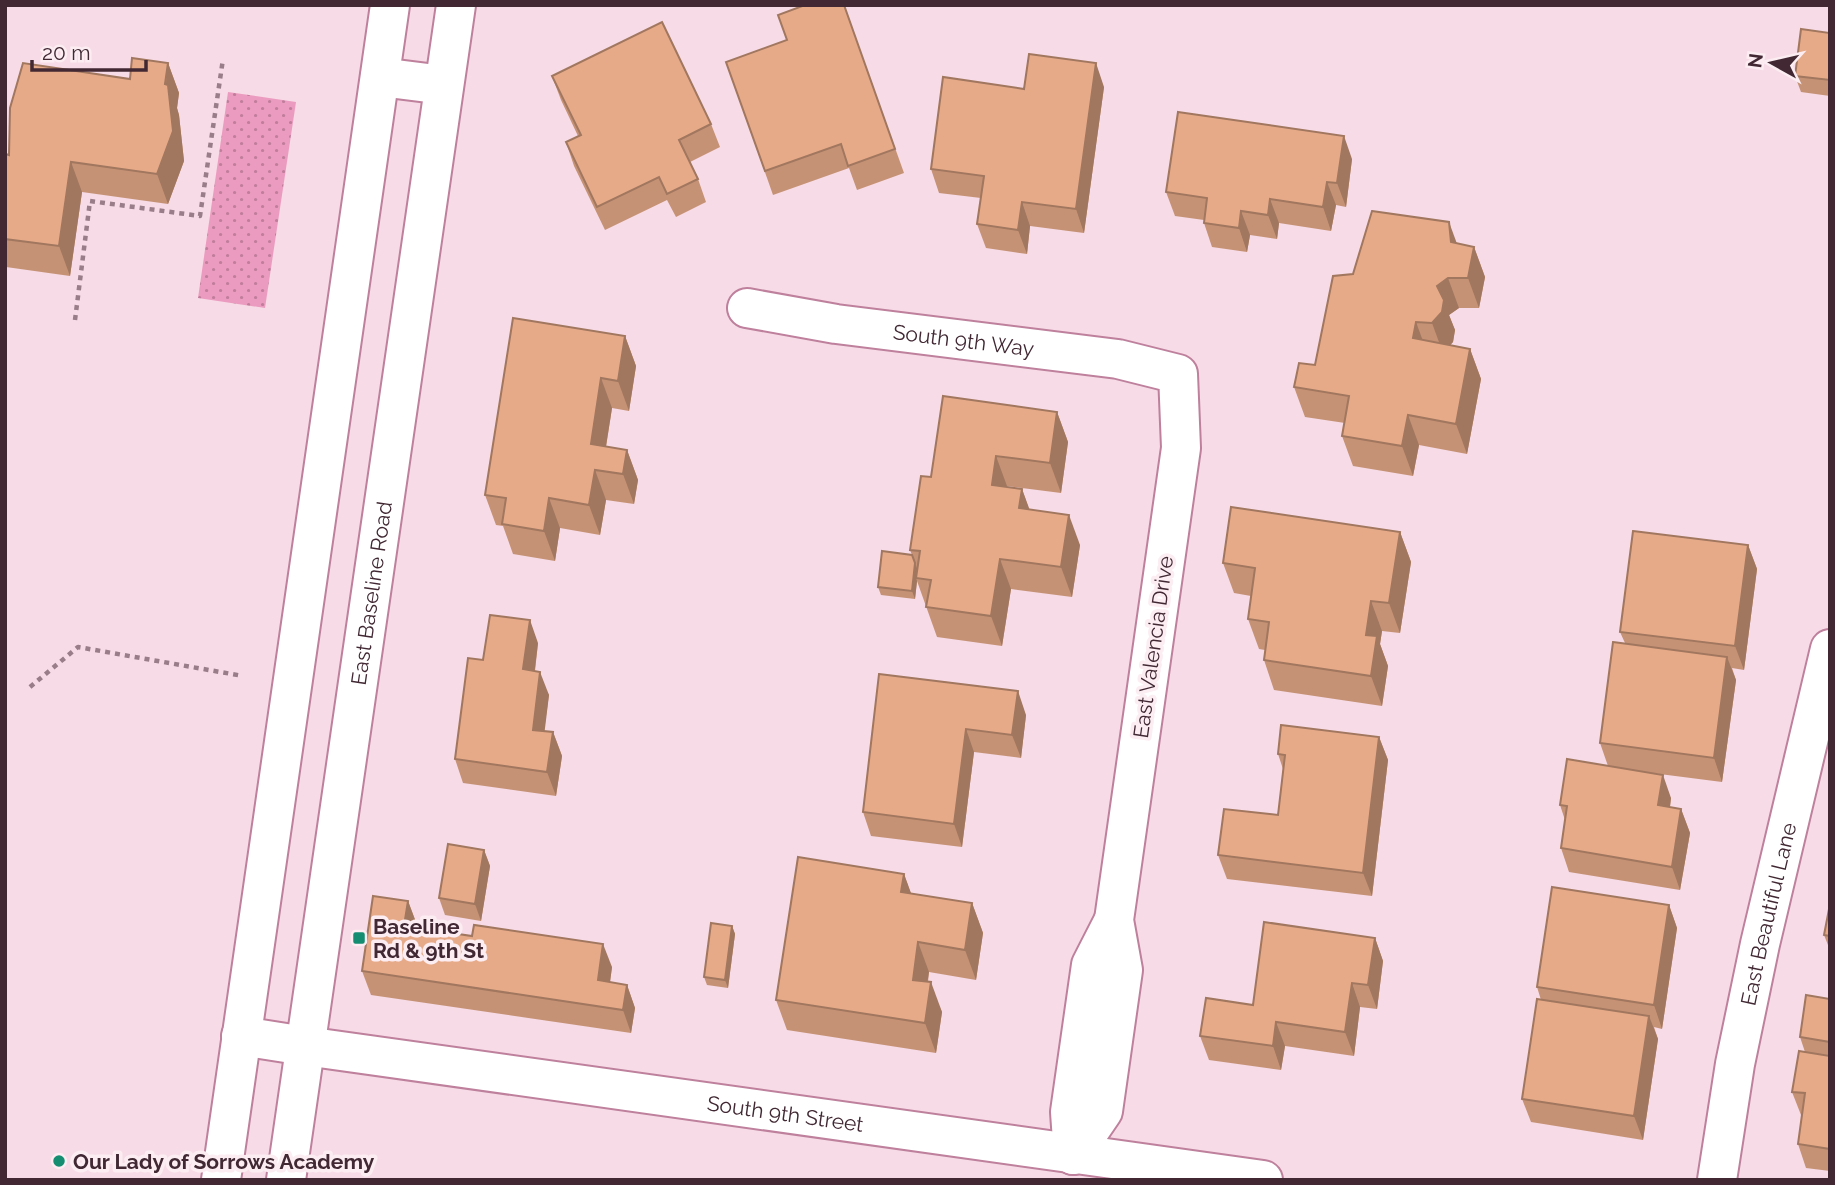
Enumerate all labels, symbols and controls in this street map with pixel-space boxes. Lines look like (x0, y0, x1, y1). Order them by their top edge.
scale bar (32, 28, 145, 72)
north arrow (1737, 28, 1807, 98)
text: 20 m (42, 40, 90, 65)
text: N (1743, 52, 1767, 69)
street label: South 9th Way (892, 319, 1036, 361)
street label: East Baseline Road (345, 500, 397, 687)
street label: East Valencia Drive (1128, 554, 1178, 740)
street label: East Beautiful Lane (1735, 820, 1801, 1008)
place label: Baseline Rd & 9th St (373, 914, 484, 963)
marker: Baseline Rd & 9th St (351, 930, 367, 946)
street label: South 9th Street (706, 1090, 865, 1136)
place label: Our Lady of Sorrows Academy (73, 1149, 375, 1174)
marker: Our Lady of Sorrows Academy (51, 1153, 67, 1169)

